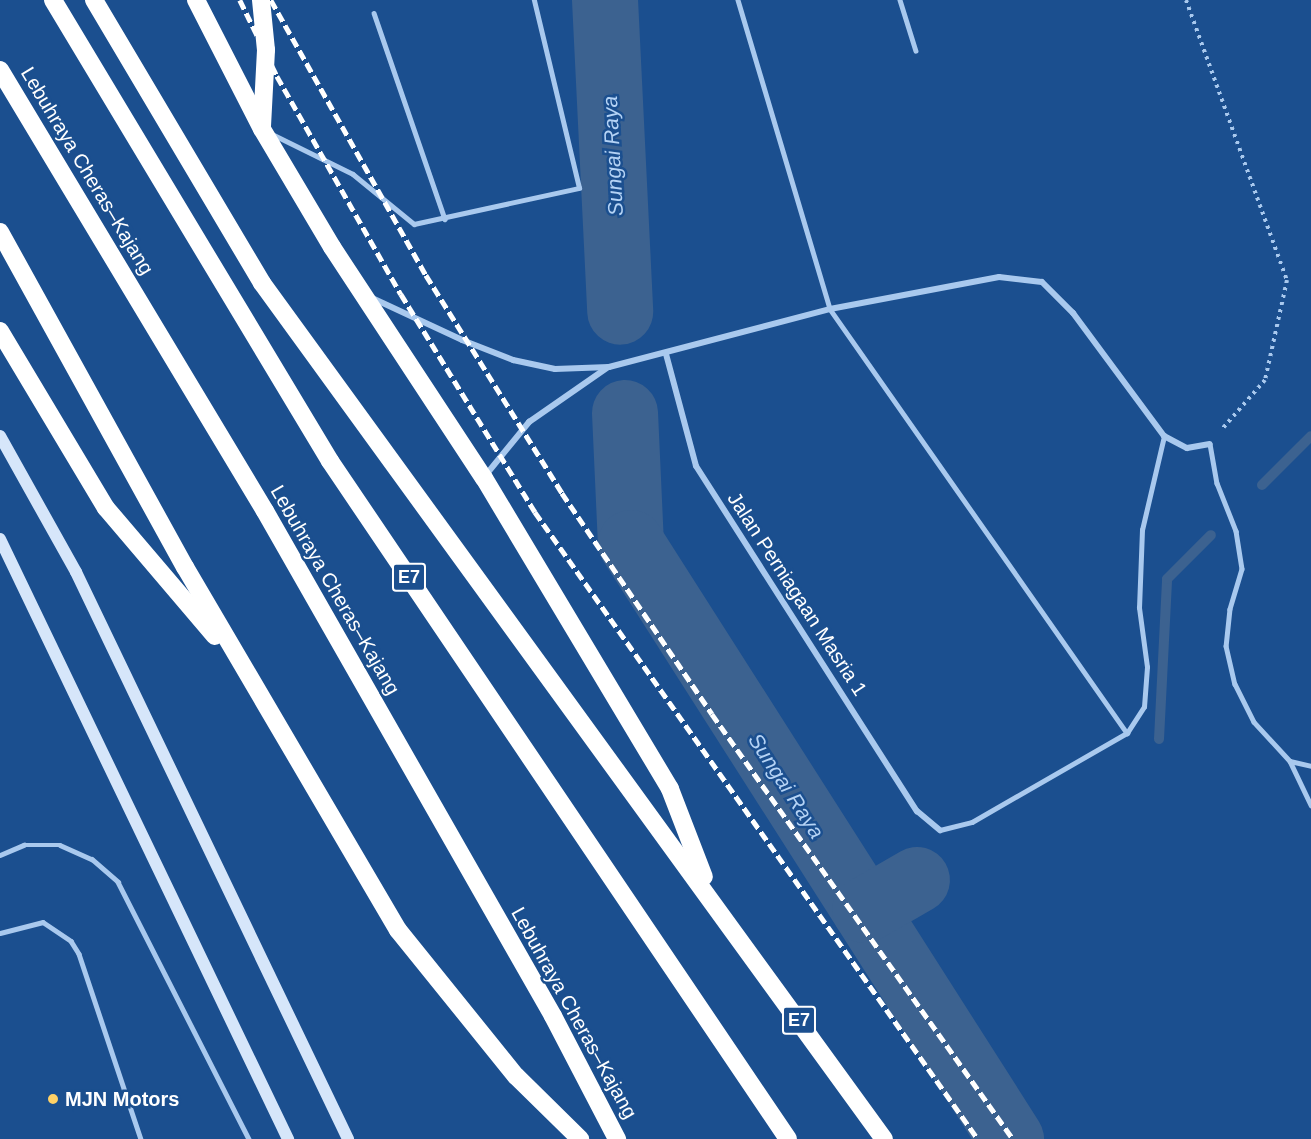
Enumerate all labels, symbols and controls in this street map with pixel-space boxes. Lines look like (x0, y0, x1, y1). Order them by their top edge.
street label: Lebuhraya Cheras–Kajang (15, 63, 159, 279)
water label: Sungai Raya (597, 95, 629, 217)
street label: Lebuhraya Cheras–Kajang (265, 481, 405, 699)
street label: Jalan Perniagaan Masria 1 (722, 488, 872, 700)
road number: E7 (391, 562, 427, 592)
water label: Sungai Raya (743, 729, 829, 843)
street label: Lebuhraya Cheras–Kajang (506, 903, 642, 1123)
road number: E7 (781, 1005, 817, 1035)
place label: MJN Motors (65, 1087, 179, 1111)
marker: MJN Motors (46, 1092, 60, 1106)

